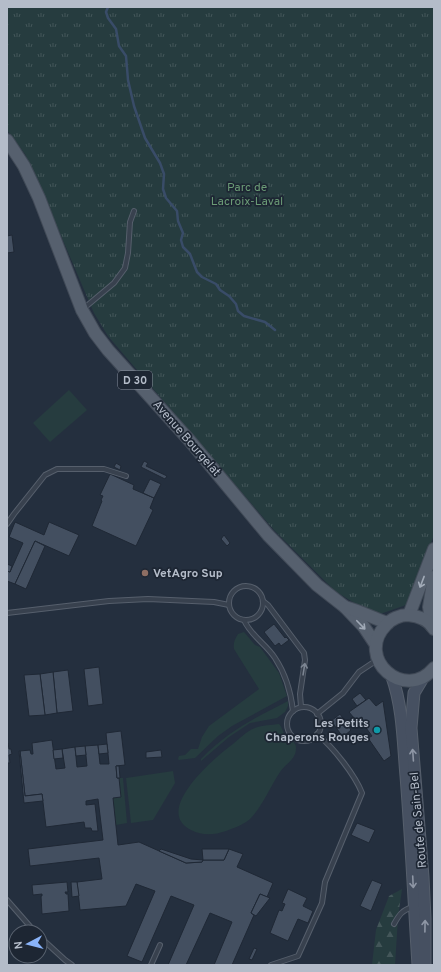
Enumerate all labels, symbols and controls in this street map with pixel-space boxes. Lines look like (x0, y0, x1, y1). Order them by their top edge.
park label: Parc de Lacroix-Laval (211, 180, 283, 210)
road number: D 30 (118, 371, 152, 389)
street label: Avenue Bourgelat (149, 397, 224, 480)
place label: VetAgro Sup (153, 566, 223, 582)
marker: VetAgro Sup (140, 568, 150, 578)
one-way arrow (417, 576, 425, 588)
one-way arrow (357, 620, 366, 630)
one-way arrow (300, 663, 308, 676)
place label: Les Petits Chaperons Rouges (265, 716, 369, 746)
marker: Les Petits Chaperons Rouges (372, 725, 382, 735)
one-way arrow (409, 748, 416, 761)
street label: Route de Sain-Bel (407, 771, 431, 869)
one-way arrow (410, 875, 417, 888)
one-way arrow (421, 920, 429, 933)
north arrow (8, 924, 48, 964)
text: N (12, 940, 26, 950)

